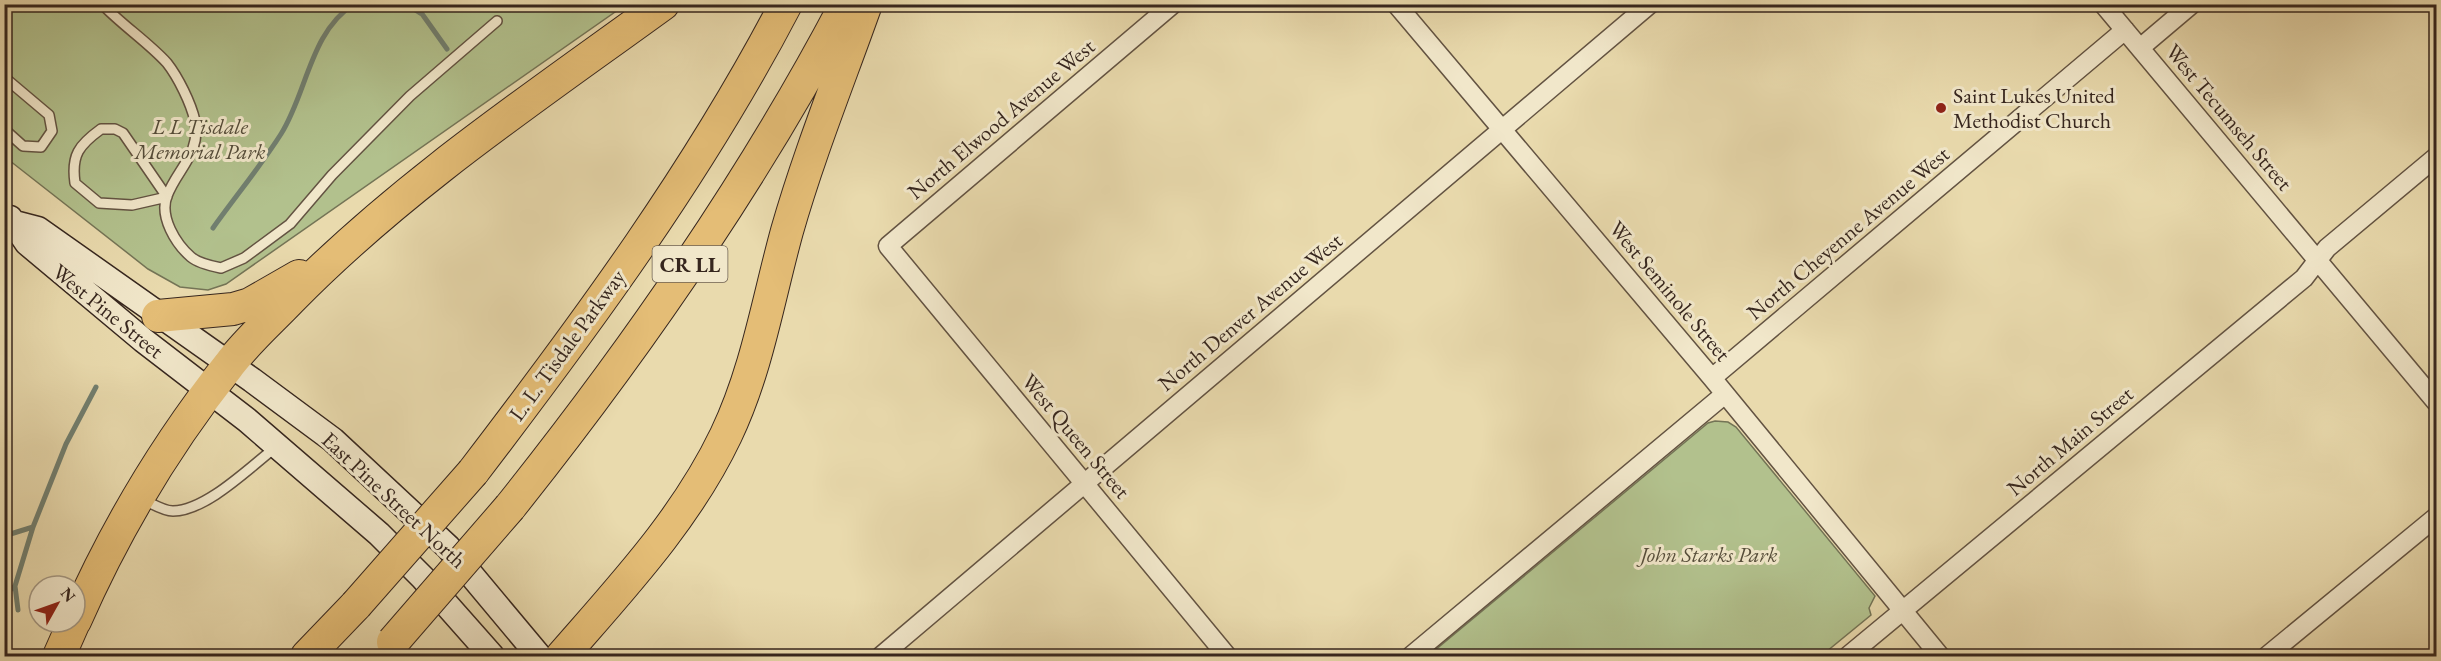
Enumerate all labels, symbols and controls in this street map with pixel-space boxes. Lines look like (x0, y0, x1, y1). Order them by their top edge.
street label: North Elwood Avenue West (901, 32, 1101, 206)
street label: West Tecumseh Street (2159, 38, 2299, 197)
place label: Saint Lukes United Methodist Church (1953, 81, 2116, 135)
marker: Saint Lukes United Methodist Church (1934, 101, 1948, 115)
park label: L L Tisdale Memorial Park (132, 112, 266, 166)
street label: North Cheyenne Avenue West (1741, 140, 1955, 326)
street label: West Seminole Street (1603, 215, 1737, 367)
street label: North Denver Avenue West (1152, 226, 1348, 398)
road number: CR LL (652, 246, 728, 282)
street label: West Pine Street (46, 257, 170, 365)
street label: L. L. Tisdale Parkway (502, 263, 632, 427)
street label: West Queen Street (1015, 367, 1137, 505)
street label: North Main Street (2001, 380, 2139, 502)
street label: East Pine Street North (315, 425, 473, 575)
park label: John Starks Park (1635, 540, 1778, 569)
north arrow (27, 574, 87, 634)
text: N (56, 583, 80, 606)

